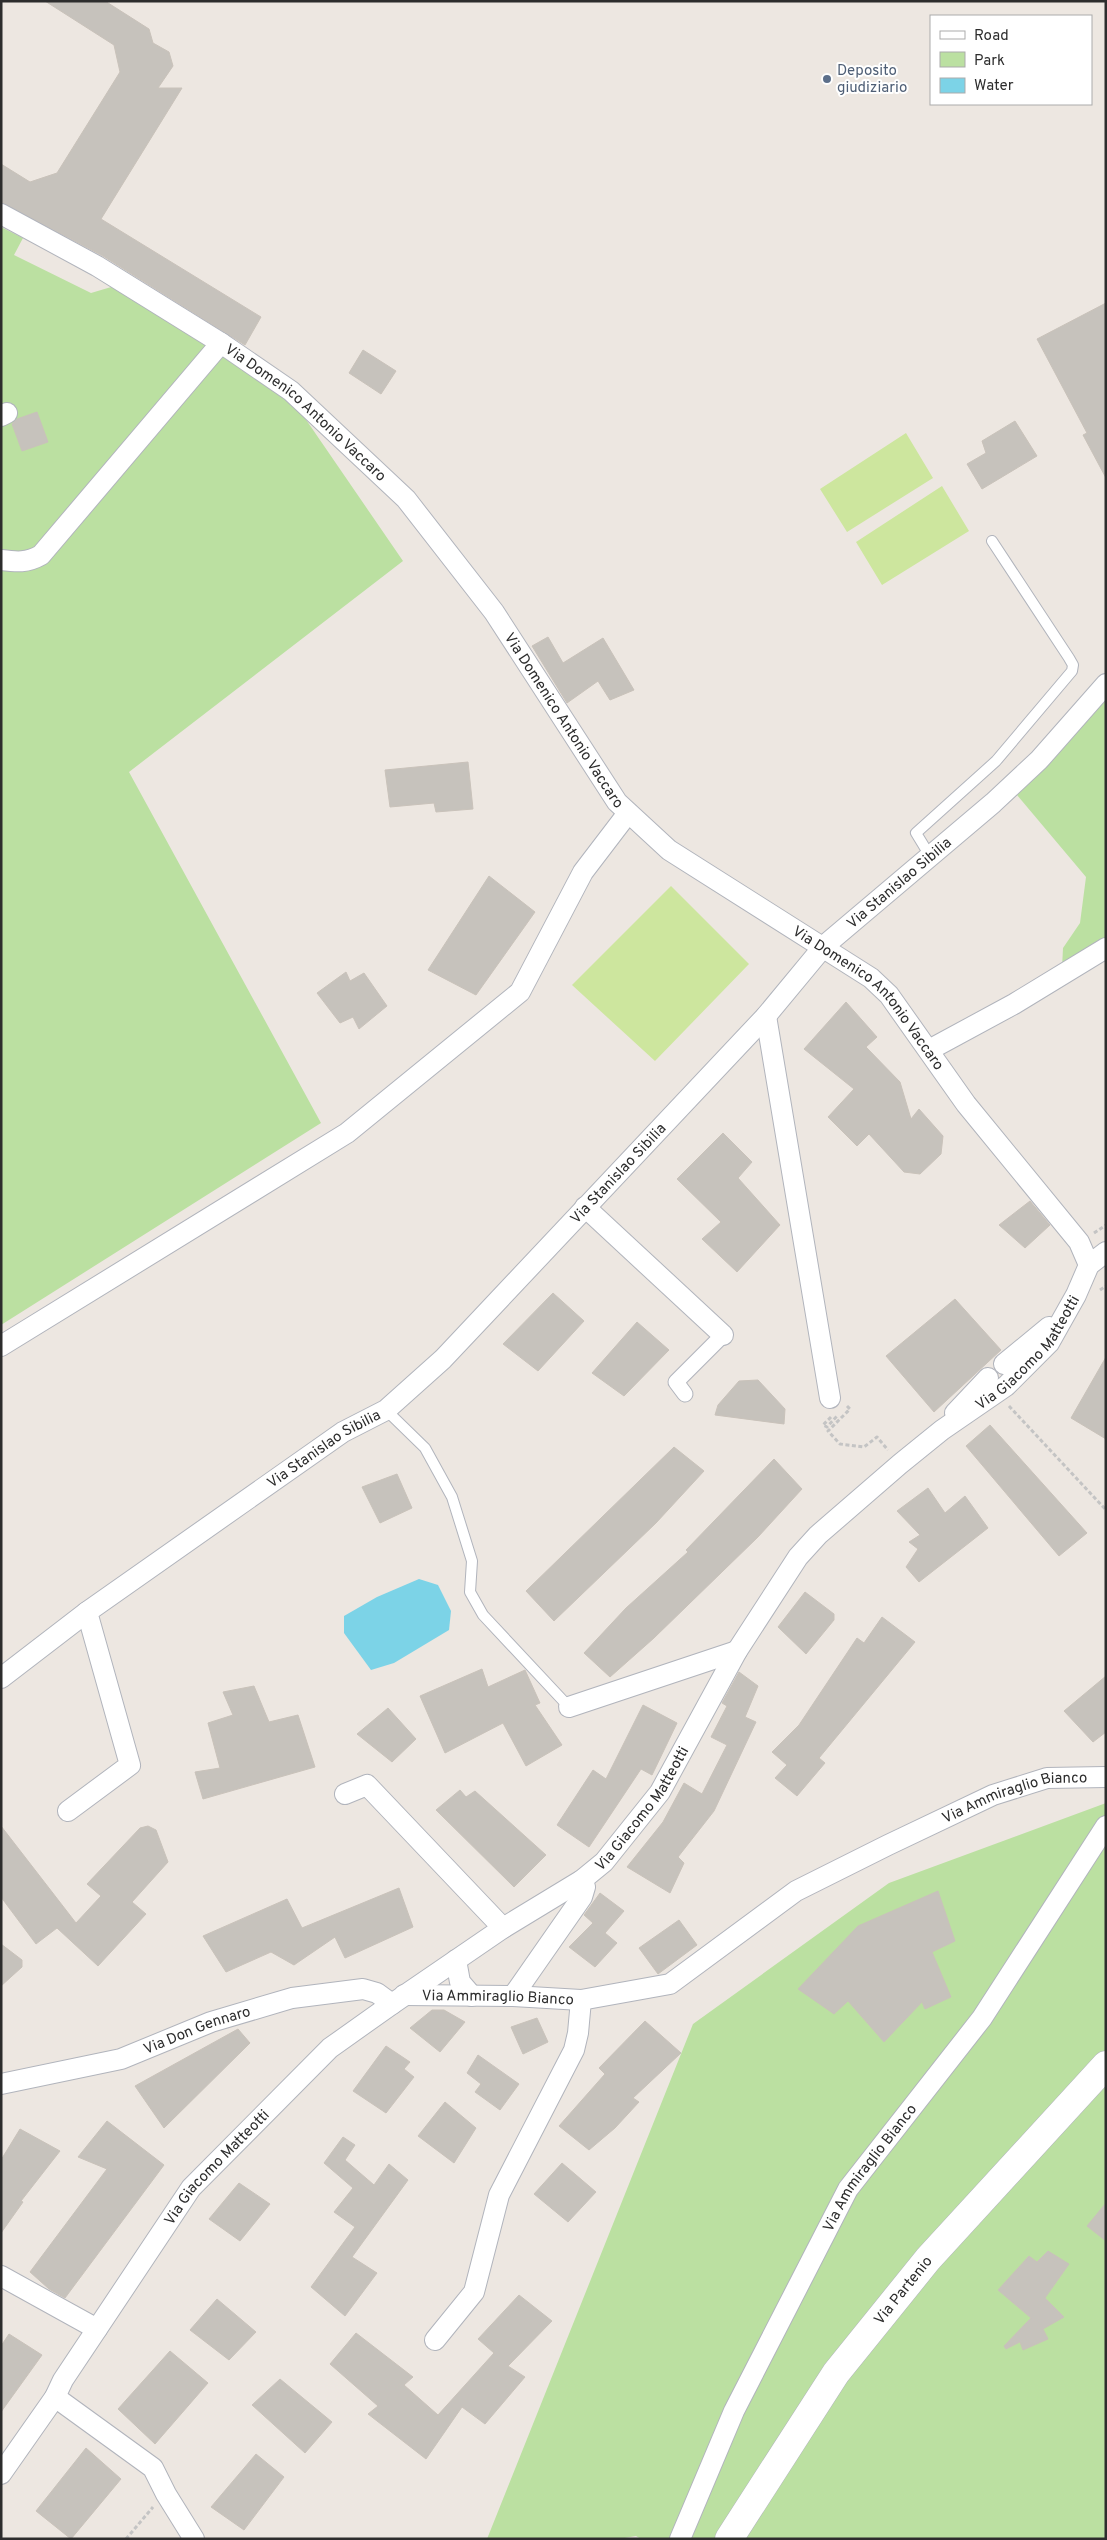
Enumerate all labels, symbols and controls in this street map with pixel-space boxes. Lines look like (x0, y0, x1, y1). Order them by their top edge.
legend (930, 15, 1092, 105)
text: Road (974, 27, 1009, 46)
text: Park (974, 52, 1005, 71)
place label: Deposito giudiziario (837, 62, 907, 98)
marker: Deposito giudiziario (821, 73, 833, 85)
text: Water (974, 77, 1014, 96)
street label: Via Domenico Antonio Vaccaro (221, 340, 390, 486)
street label: Via Domenico Antonio Vaccaro (499, 630, 626, 814)
street label: Via Stanislao Sibilia (844, 834, 956, 934)
street label: Via Domenico Antonio Vaccaro (788, 923, 947, 1075)
street label: Via Stanislao Sibilia (567, 1120, 671, 1229)
street label: Via Giacomo Matteotti (972, 1293, 1085, 1415)
street label: Via Stanislao Sibilia (264, 1406, 384, 1493)
street label: Via Giacomo Matteotti (592, 1744, 694, 1876)
street label: Via Ammiraglio Bianco (940, 1769, 1087, 1829)
street label: Via Ammiraglio Bianco (422, 1987, 574, 2011)
street label: Via Don Gennaro (141, 2003, 253, 2060)
street label: Via Ammiraglio Bianco (820, 2101, 922, 2235)
street label: Via Giacomo Matteotti (161, 2106, 274, 2229)
street label: Via Partenio (871, 2253, 937, 2329)

